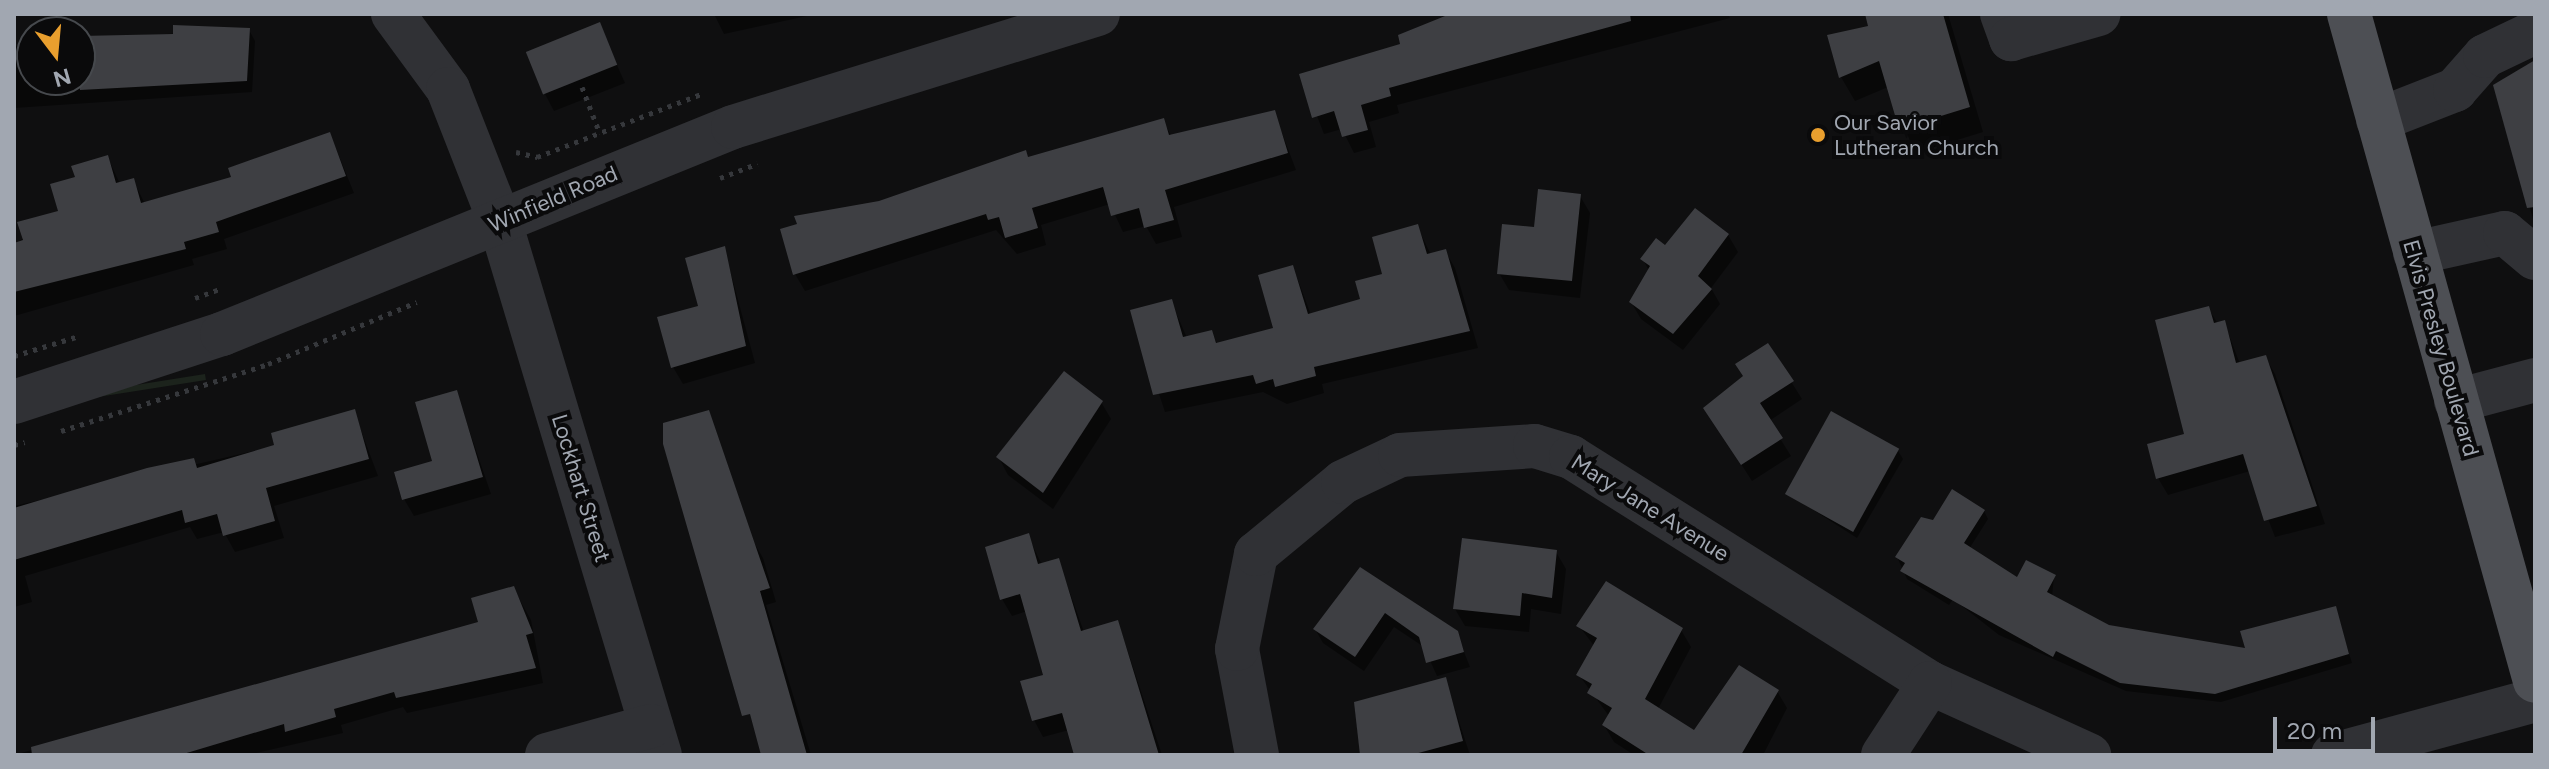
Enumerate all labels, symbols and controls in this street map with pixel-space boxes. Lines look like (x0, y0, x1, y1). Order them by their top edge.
north arrow (16, 16, 96, 96)
text: N (50, 62, 74, 93)
place label: Our Savior Lutheran Church (1834, 109, 1999, 160)
marker: Our Savior Lutheran Church (1809, 126, 1827, 144)
street label: Winfield Road (485, 160, 621, 238)
street label: Elvis Presley Boulevard (2397, 237, 2485, 459)
street label: Lockhart Street (546, 411, 616, 565)
street label: Mary Jane Avenue (1566, 449, 1734, 567)
scale bar (2277, 701, 2379, 751)
text: 20 m (2287, 716, 2342, 745)

